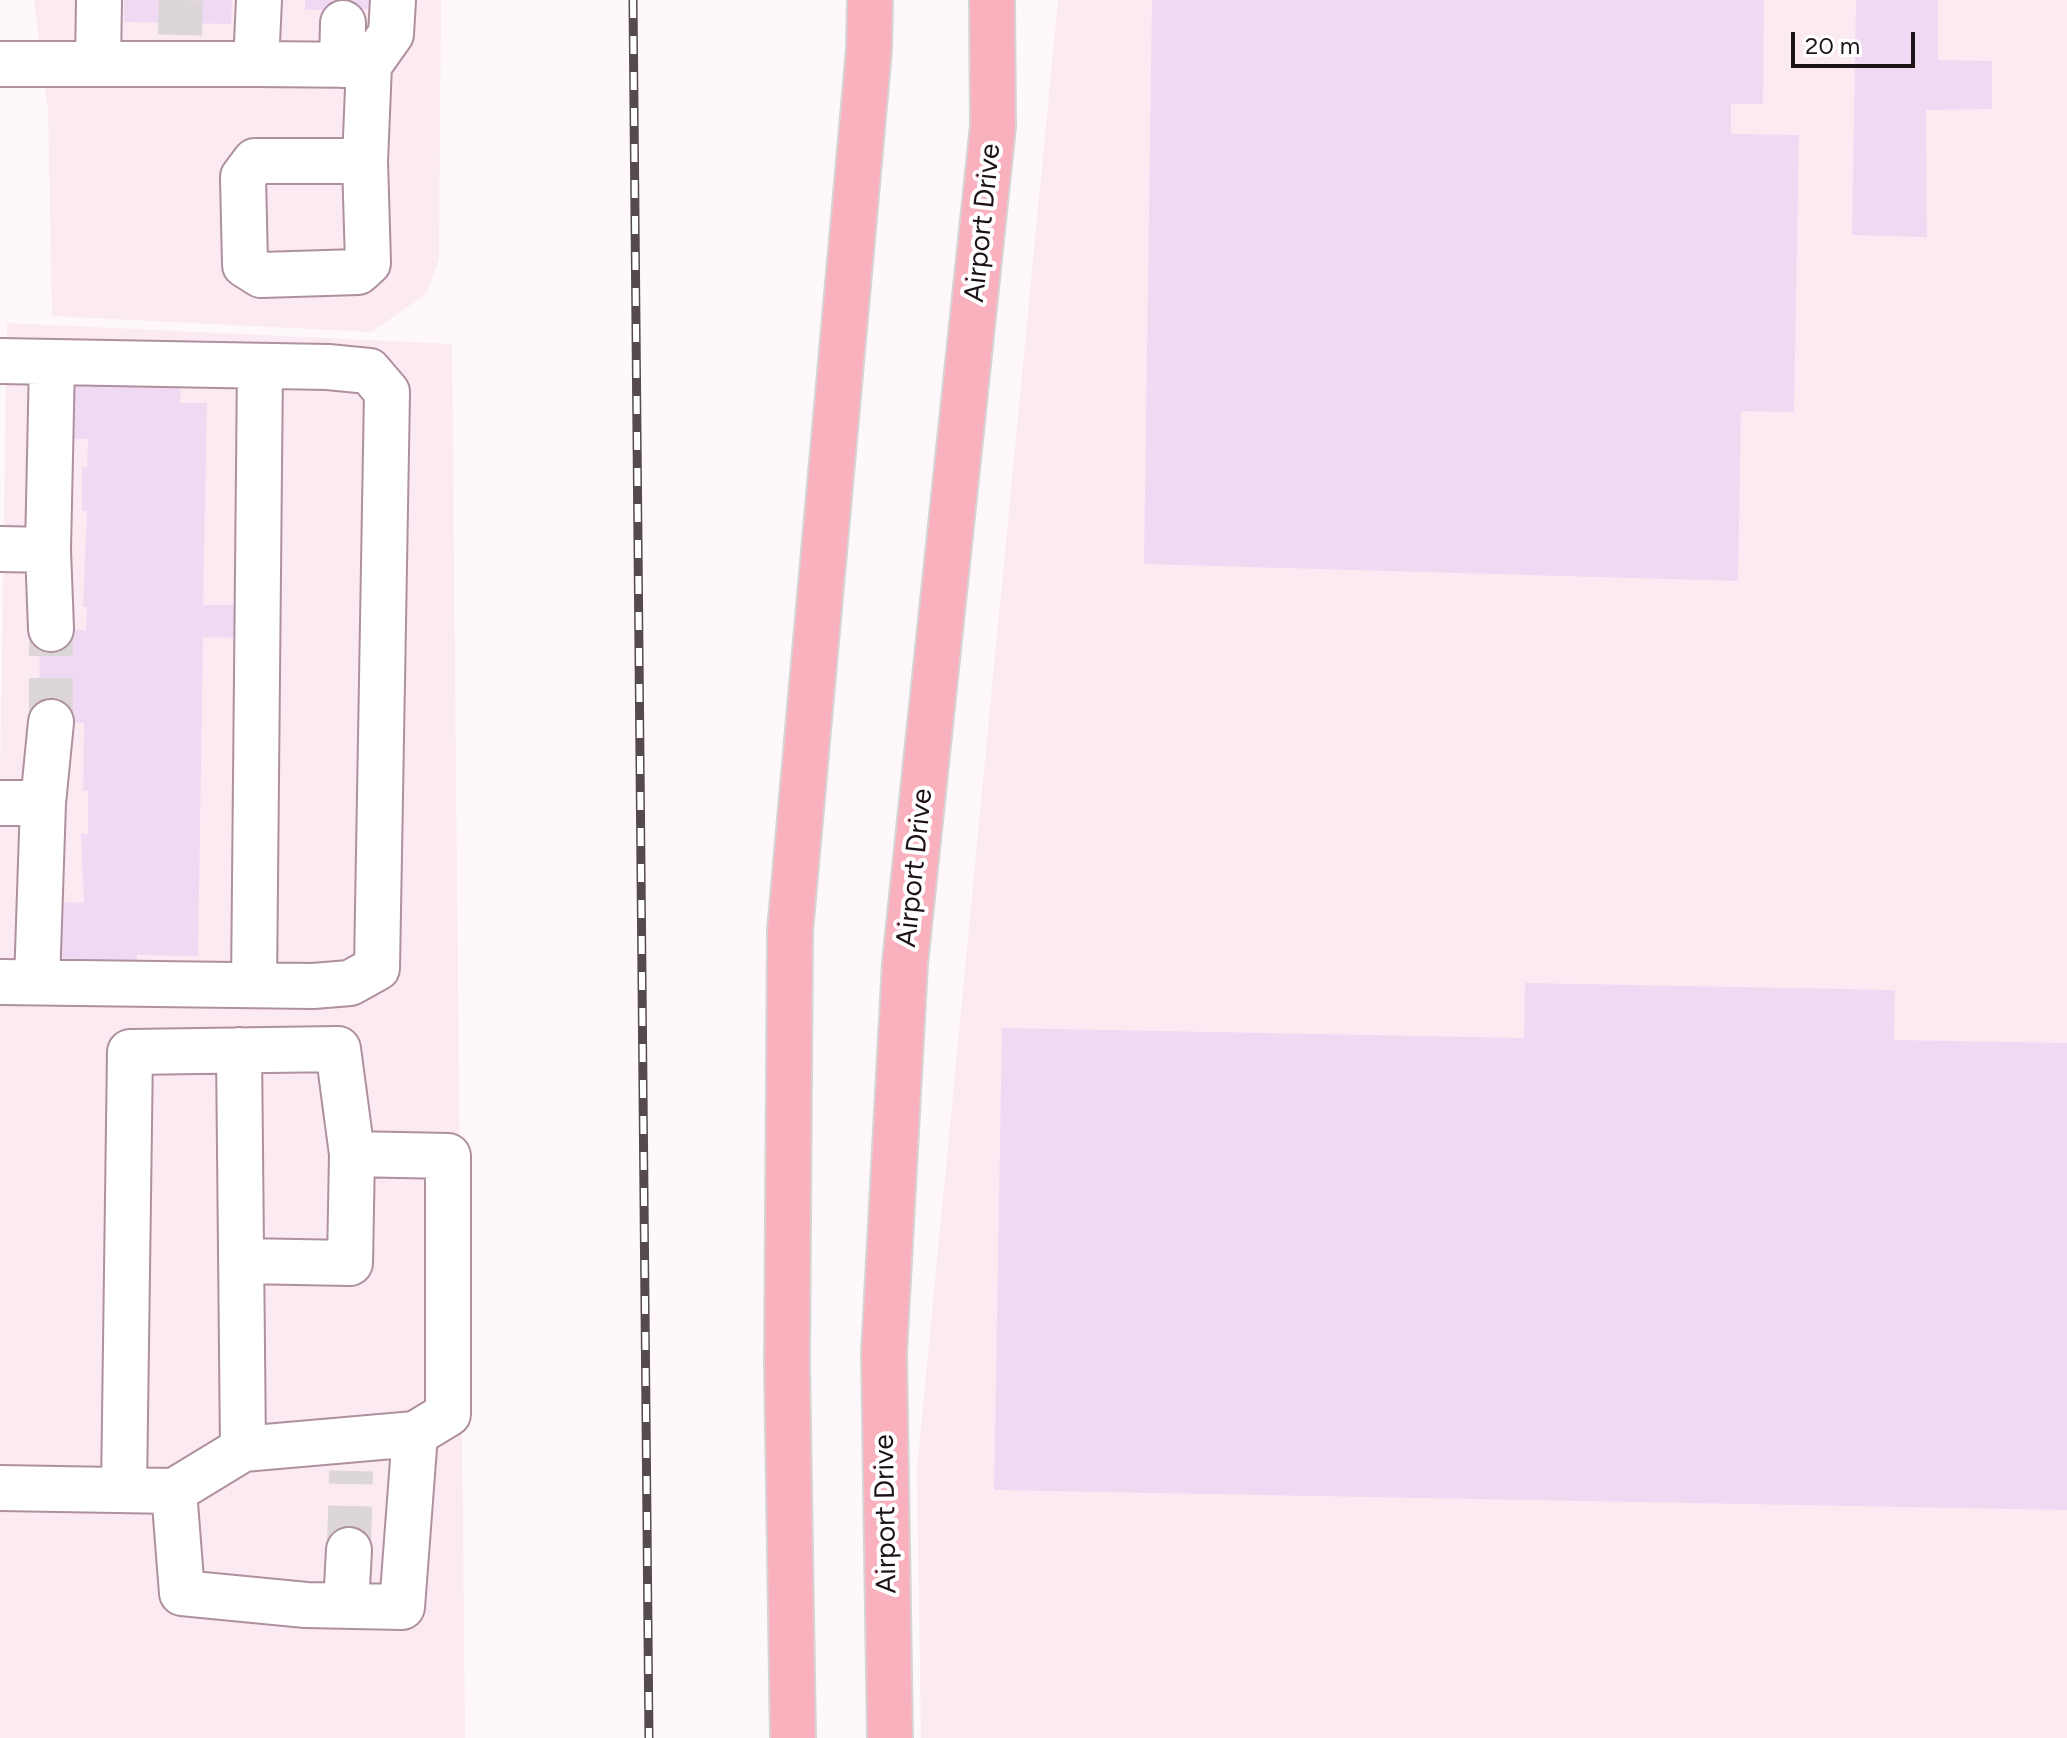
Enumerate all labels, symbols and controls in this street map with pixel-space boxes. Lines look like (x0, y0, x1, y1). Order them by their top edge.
scale bar (1795, 16, 1919, 66)
text: 20 m (1805, 31, 1860, 60)
street label: Airport Drive (958, 142, 1008, 304)
street label: Airport Drive (890, 787, 940, 949)
street label: Airport Drive (868, 1434, 904, 1594)

